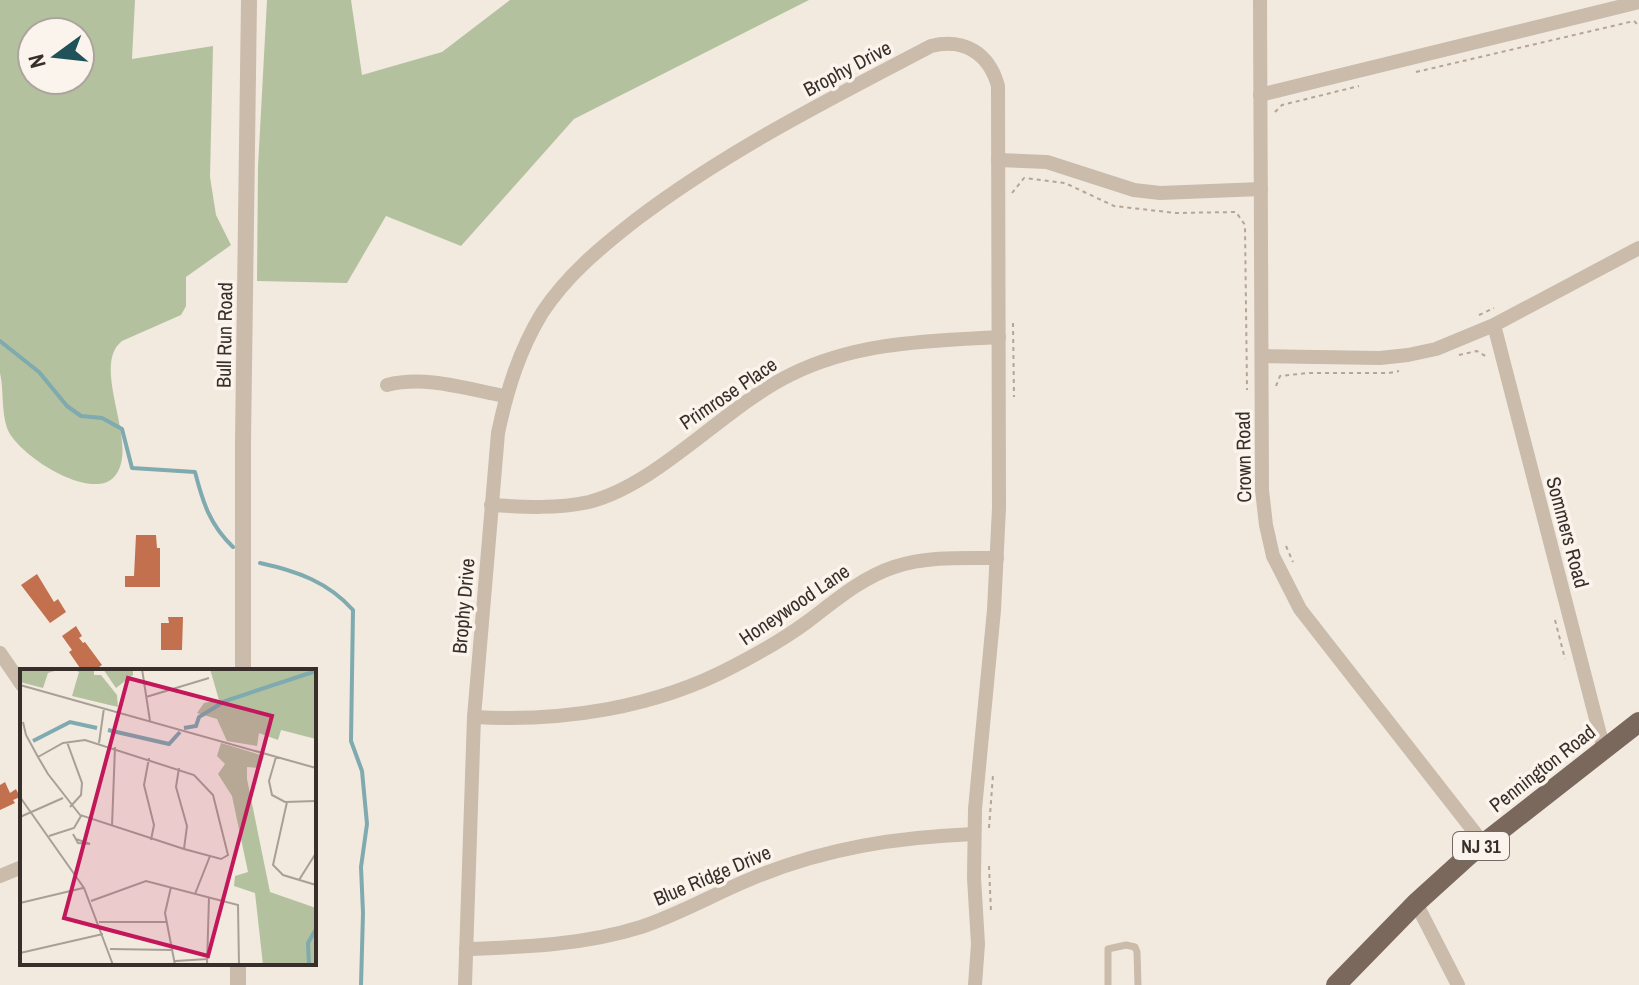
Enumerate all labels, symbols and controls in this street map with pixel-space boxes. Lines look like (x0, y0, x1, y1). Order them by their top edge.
north arrow (16, 16, 96, 96)
street label: Brophy Drive (798, 34, 896, 102)
text: N (21, 51, 53, 71)
street label: Bull Run Road (210, 282, 238, 388)
street label: Primrose Place (674, 350, 782, 436)
street label: Crown Road (1229, 411, 1257, 503)
street label: Sommers Road (1540, 473, 1596, 591)
street label: Brophy Drive (445, 557, 481, 655)
street label: Honeywood Lane (734, 557, 854, 651)
inset map (20, 669, 316, 965)
street label: Pennington Road (1483, 718, 1601, 818)
road number: NJ 31 (1453, 832, 1509, 860)
street label: Blue Ridge Drive (649, 838, 775, 912)

